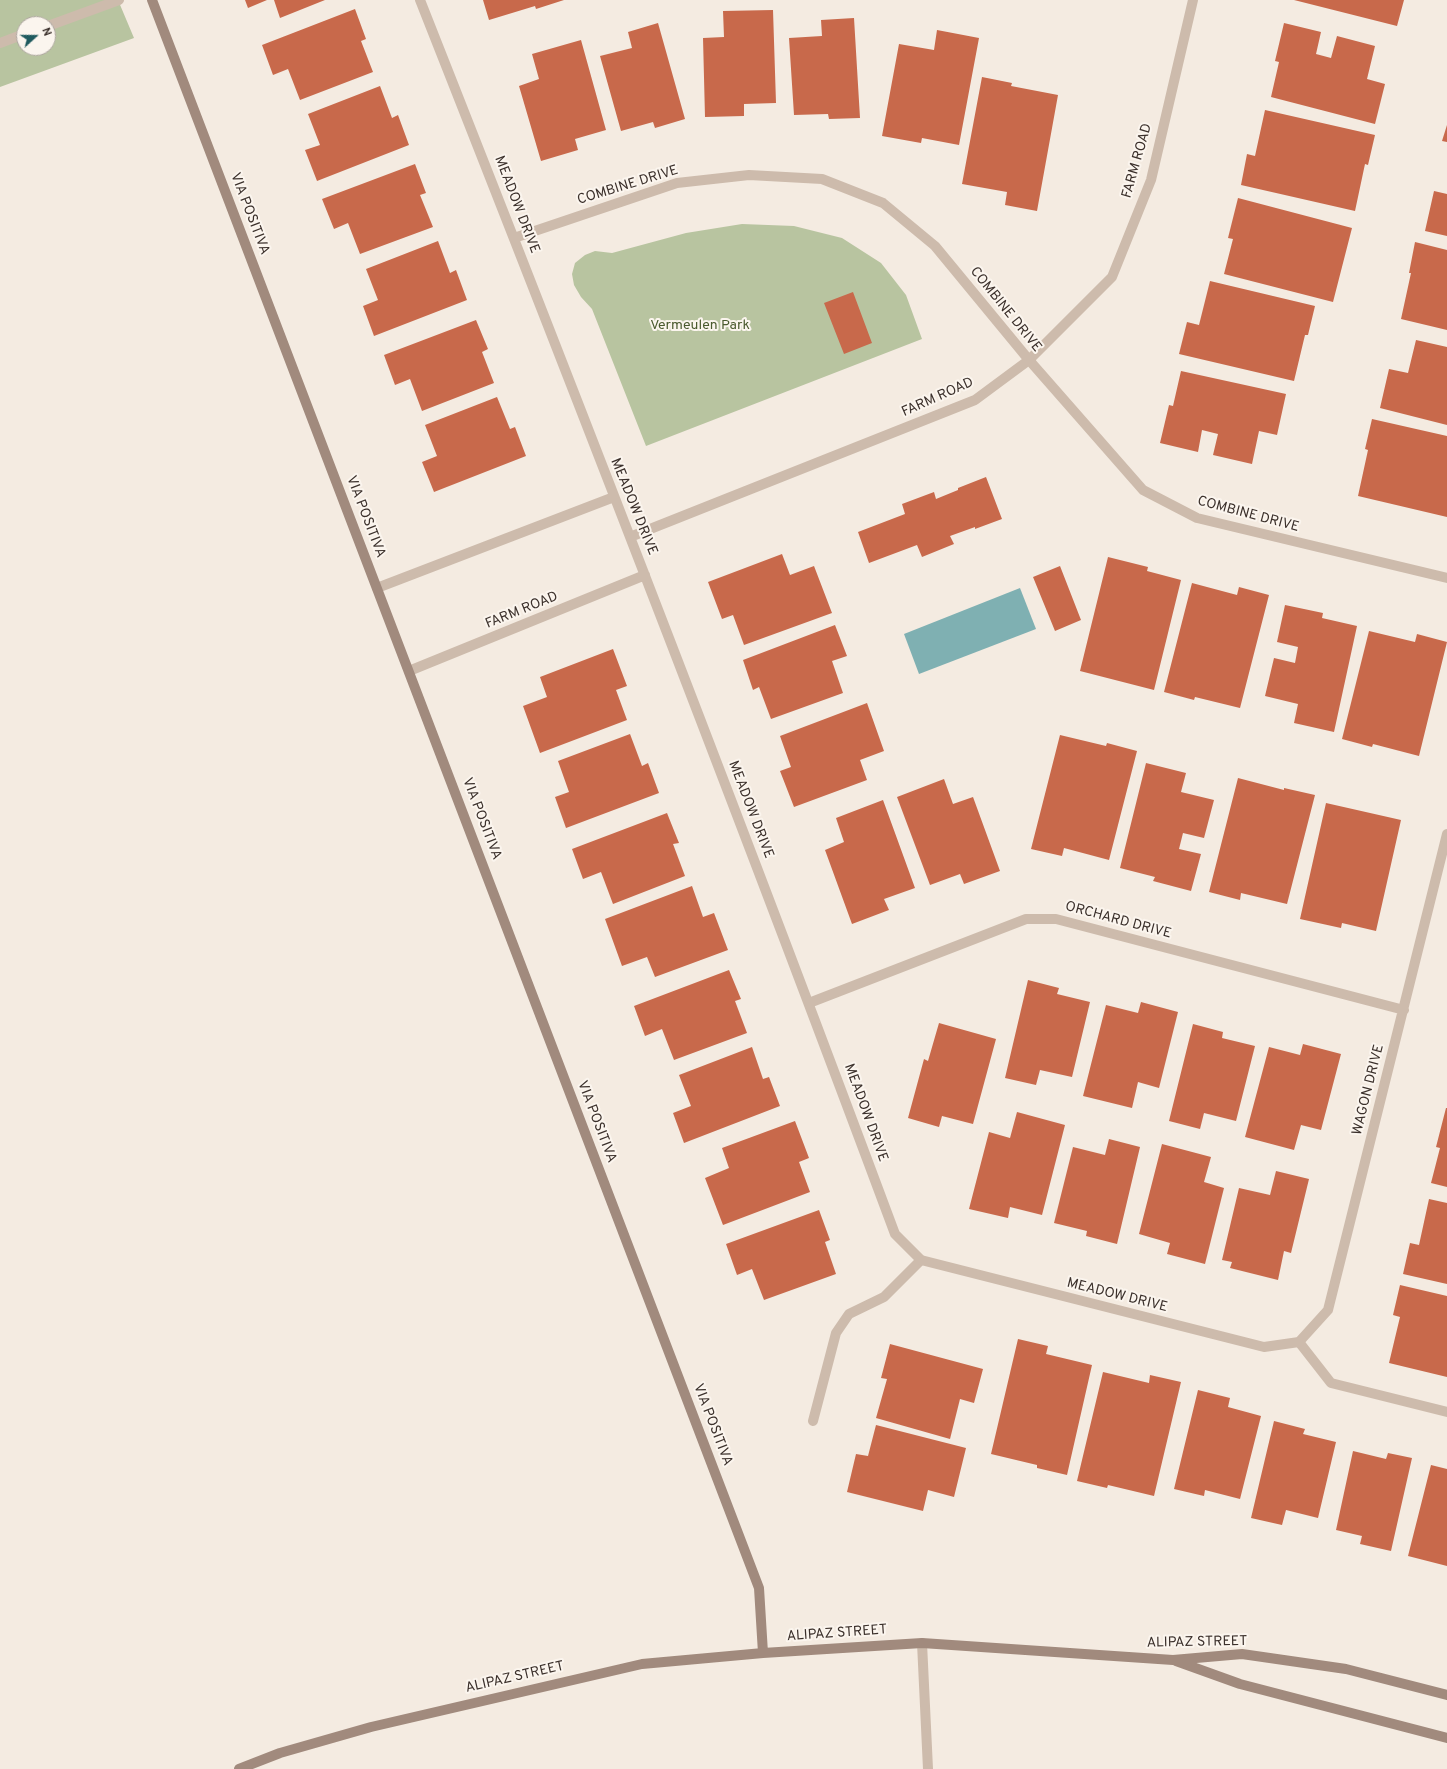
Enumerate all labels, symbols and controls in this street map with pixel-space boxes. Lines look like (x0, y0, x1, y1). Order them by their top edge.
north arrow (16, 16, 56, 56)
text: N (38, 26, 54, 38)
street label: FARM ROAD (1119, 122, 1157, 200)
street label: MEADOW DRIVE (490, 154, 542, 256)
street label: COMBINE DRIVE (575, 163, 681, 209)
street label: VIA POSITIVA (226, 171, 272, 257)
street label: COMBINE DRIVE (966, 264, 1044, 356)
park label: Vermeulen Park (650, 318, 750, 334)
street label: FARM ROAD (900, 375, 976, 421)
street label: MEADOW DRIVE (606, 456, 660, 558)
street label: VIA POSITIVA (342, 474, 388, 560)
street label: COMBINE DRIVE (1195, 493, 1301, 537)
street label: FARM ROAD (483, 589, 561, 633)
street label: MEADOW DRIVE (724, 759, 776, 861)
street label: VIA POSITIVA (458, 776, 504, 862)
street label: ORCHARD DRIVE (1063, 899, 1173, 943)
street label: WAGON DRIVE (1350, 1043, 1388, 1137)
street label: MEADOW DRIVE (839, 1062, 891, 1164)
street label: VIA POSITIVA (573, 1079, 619, 1165)
street label: MEADOW DRIVE (1065, 1275, 1169, 1317)
street label: VIA POSITIVA (689, 1382, 735, 1468)
street label: ALIPAZ STREET (786, 1622, 888, 1646)
street label: ALIPAZ STREET (1147, 1634, 1247, 1652)
street label: ALIPAZ STREET (464, 1659, 566, 1697)

